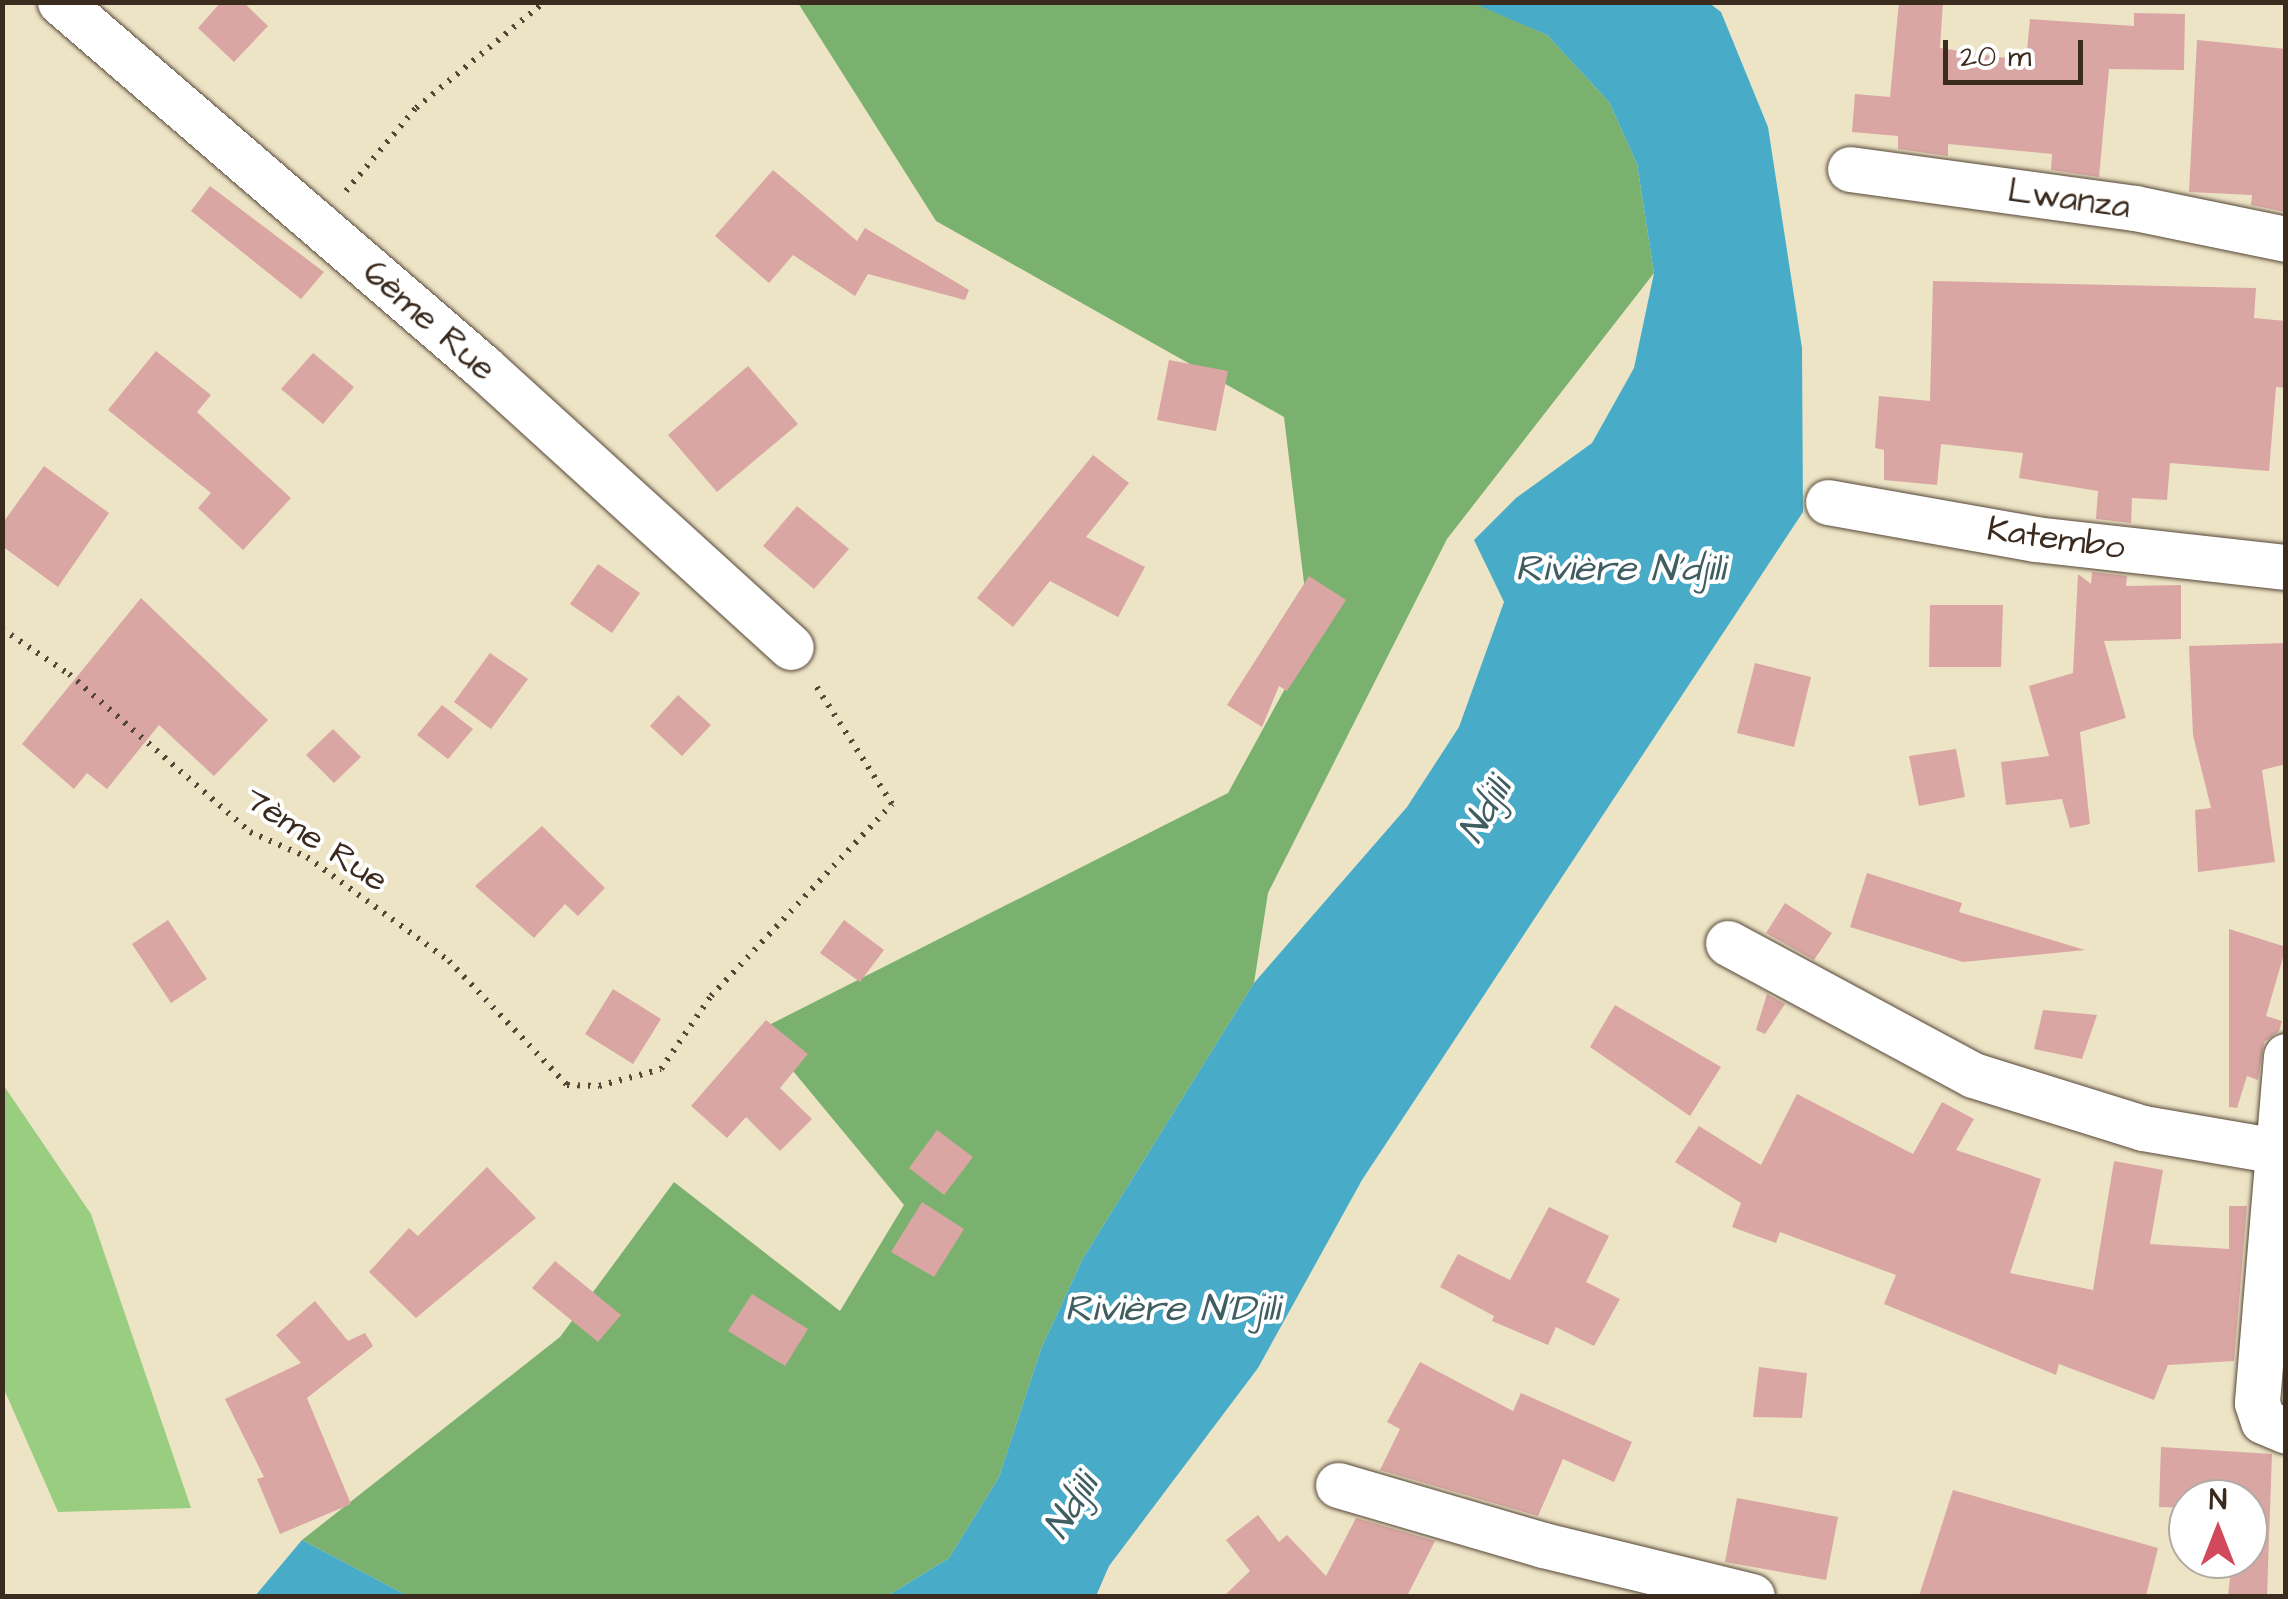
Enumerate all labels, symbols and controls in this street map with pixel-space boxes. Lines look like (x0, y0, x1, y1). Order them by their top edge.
scale bar (1948, 20, 2088, 82)
text: 20 m (1960, 36, 2031, 78)
street label: Lwanza (2005, 170, 2133, 228)
street label: 6ème Rue (354, 252, 504, 390)
street label: Katembo (1984, 509, 2128, 569)
water label: Rivière N'djili (1515, 547, 1725, 593)
water label: Ndjili (1449, 770, 1523, 852)
street label: 7ème Rue (236, 778, 396, 902)
water label: Rivière N'Djili (1065, 1287, 1279, 1333)
water label: Ndjili (1035, 1466, 1109, 1548)
north arrow (2168, 1479, 2268, 1579)
text: N (2209, 1481, 2227, 1520)

